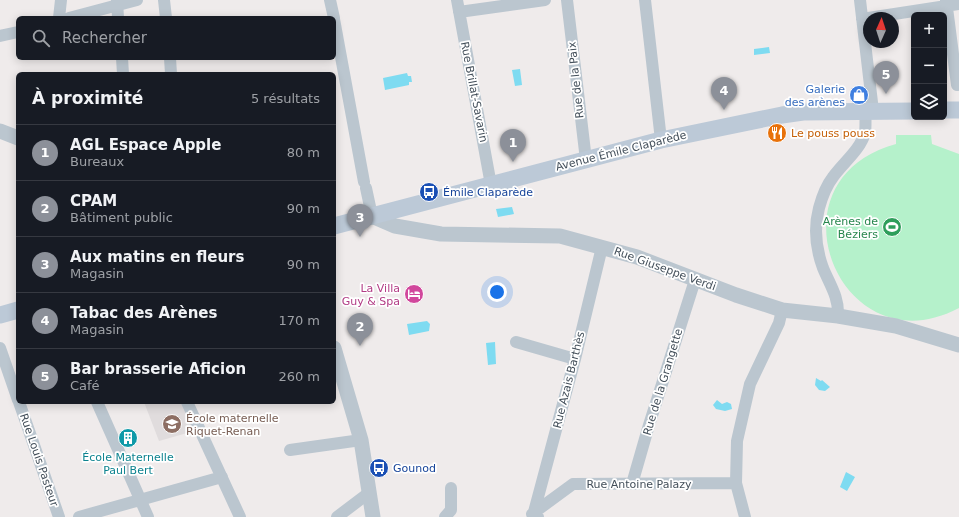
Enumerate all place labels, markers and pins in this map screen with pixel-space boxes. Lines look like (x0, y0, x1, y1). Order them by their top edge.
pin: 5 (873, 61, 899, 94)
pin: 4 (711, 77, 737, 110)
place label: Galerie des arènes (785, 83, 845, 109)
shop icon: Galerie des arènes (848, 84, 870, 106)
restaurant icon: Le pouss pouss (766, 122, 788, 144)
place label: Le pouss pouss (791, 127, 875, 140)
pin: 1 (500, 129, 526, 162)
bus stop icon: Émile Claparède (418, 181, 440, 203)
place label: Émile Claparède (443, 186, 533, 199)
pin: 3 (347, 204, 373, 237)
place label: Arènes de Béziers (823, 215, 878, 241)
sports icon: Arènes de Béziers (881, 216, 903, 238)
place label: La Villa Guy & Spa (342, 282, 400, 308)
hotel icon: La Villa Guy & Spa (403, 283, 425, 305)
pin: 2 (347, 313, 373, 346)
place label: École maternelle Riquet-Renan (186, 412, 279, 438)
school or university icon: École maternelle Riquet-Renan (161, 413, 183, 435)
building icon: École Maternelle Paul Bert (117, 427, 139, 449)
place label: École Maternelle Paul Bert (82, 451, 174, 477)
bus stop icon: Gounod (368, 457, 390, 479)
place label: Gounod (393, 462, 436, 475)

